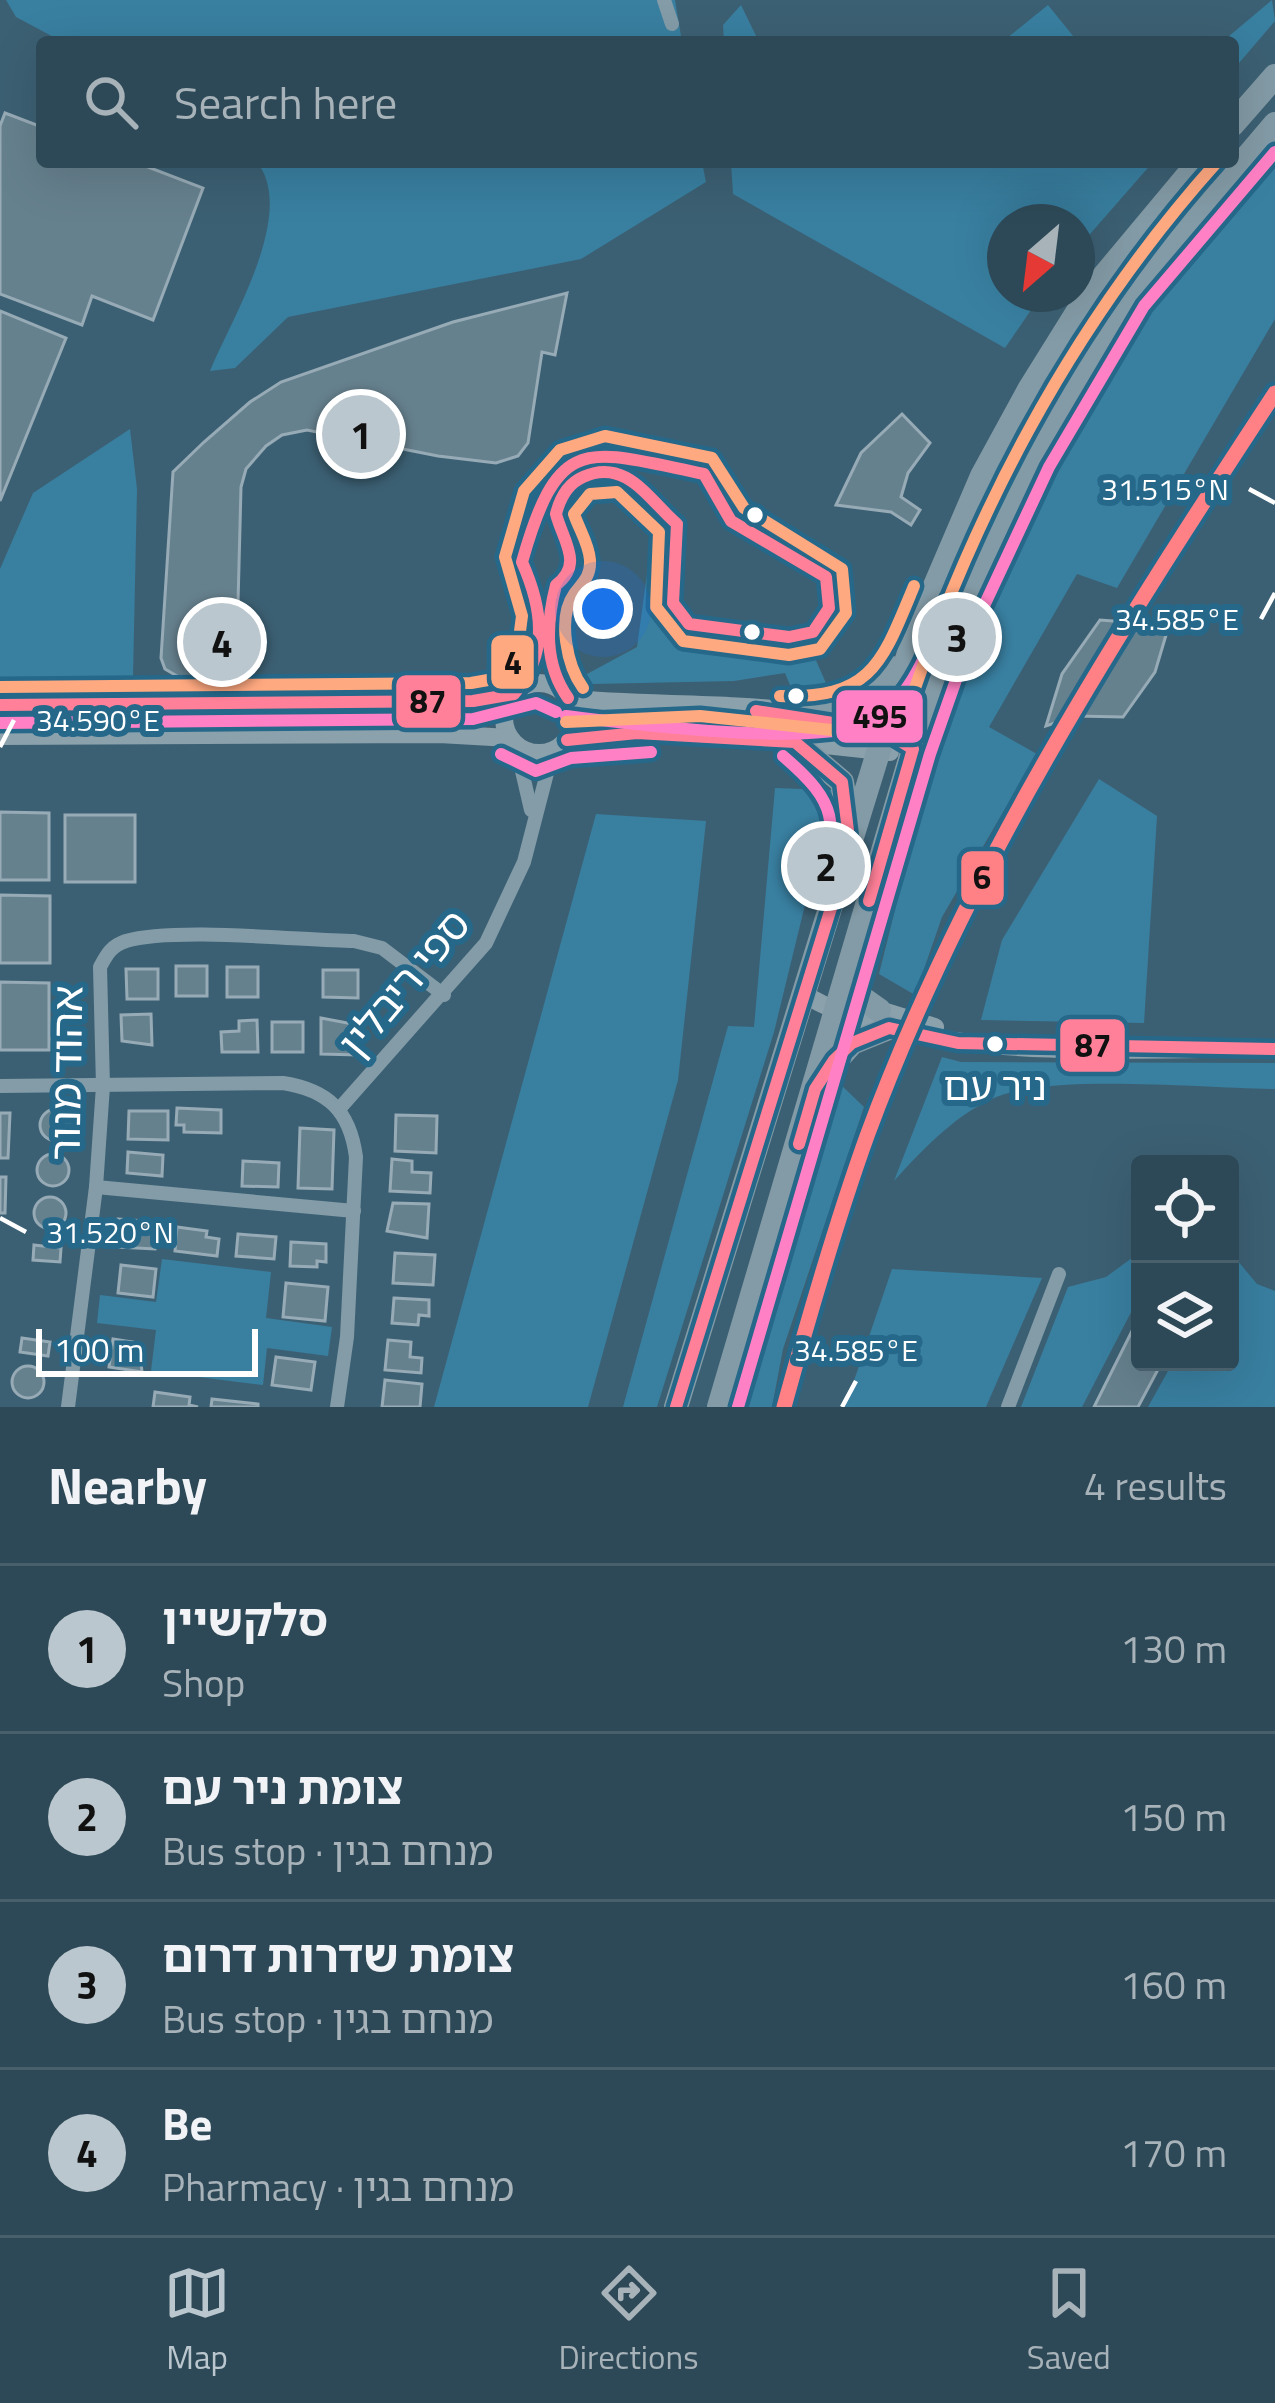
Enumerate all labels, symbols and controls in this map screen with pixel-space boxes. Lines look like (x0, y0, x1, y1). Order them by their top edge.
search box (36, 36, 1239, 168)
text: Search here (174, 68, 397, 136)
icon: search (78, 69, 144, 135)
north arrow (987, 204, 1095, 312)
pin: 1 (322, 389, 400, 479)
text: 31.515°N (1101, 466, 1229, 512)
unlabelled marker (744, 504, 766, 526)
your location (573, 579, 633, 639)
pin: 3 (918, 592, 996, 682)
text: 34.585°E (1115, 596, 1239, 642)
pin: 4 (183, 597, 261, 687)
unlabelled marker (741, 621, 763, 643)
line badge: 4 (489, 633, 536, 691)
text: 4 (504, 637, 522, 687)
line badge: 87 (394, 673, 463, 730)
text: 87 (410, 676, 446, 726)
unlabelled marker (785, 685, 807, 707)
line badge: 495 (834, 688, 925, 745)
text: 495 (852, 691, 908, 741)
text: 34.590°E (36, 697, 160, 743)
pin: 2 (787, 821, 865, 911)
line badge: 6 (959, 849, 1006, 907)
text: 6 (973, 852, 991, 902)
street label: ספי ריבלין (322, 894, 485, 1071)
street label: אהוד מנור (31, 985, 99, 1161)
line badge: 87 (1058, 1017, 1127, 1074)
text: 87 (1075, 1020, 1111, 1070)
marker: ניר עם (984, 1033, 1006, 1055)
place label: ניר עם (943, 1056, 1047, 1115)
map controls (1131, 1155, 1239, 1371)
button: locate (1131, 1155, 1239, 1263)
text: 31.520°N (46, 1209, 174, 1255)
button: layers (1131, 1263, 1239, 1371)
scale bar (36, 1323, 258, 1376)
text: 100 m (54, 1325, 144, 1375)
text: 34.585°E (794, 1327, 918, 1373)
text: Nearby (48, 1446, 207, 1524)
text: 4 results (1084, 1456, 1227, 1515)
text: סלקשיין (162, 1585, 328, 1653)
text: 1 (76, 1619, 98, 1678)
text: 130 m (1120, 1619, 1227, 1678)
text: Shop (162, 1653, 245, 1712)
text: צומת ניר עם (162, 1753, 404, 1821)
text: 2 (76, 1787, 98, 1846)
text: 150 m (1120, 1787, 1227, 1846)
text: Bus stop · מנחם בגין (162, 1821, 494, 1880)
text: צומת שדרות דרום (162, 1921, 514, 1989)
text: 3 (76, 1955, 98, 2014)
text: 160 m (1120, 1955, 1227, 2014)
text: Bus stop · מנחם בגין (162, 1989, 494, 2048)
text: Be (162, 2089, 212, 2157)
text: 4 (76, 2123, 98, 2182)
text: 170 m (1120, 2123, 1227, 2182)
text: Pharmacy · מנחם בגין (162, 2157, 514, 2216)
tab: Map (164, 2260, 230, 2382)
tab: Directions (559, 2260, 698, 2382)
tab: Saved (1027, 2260, 1111, 2382)

